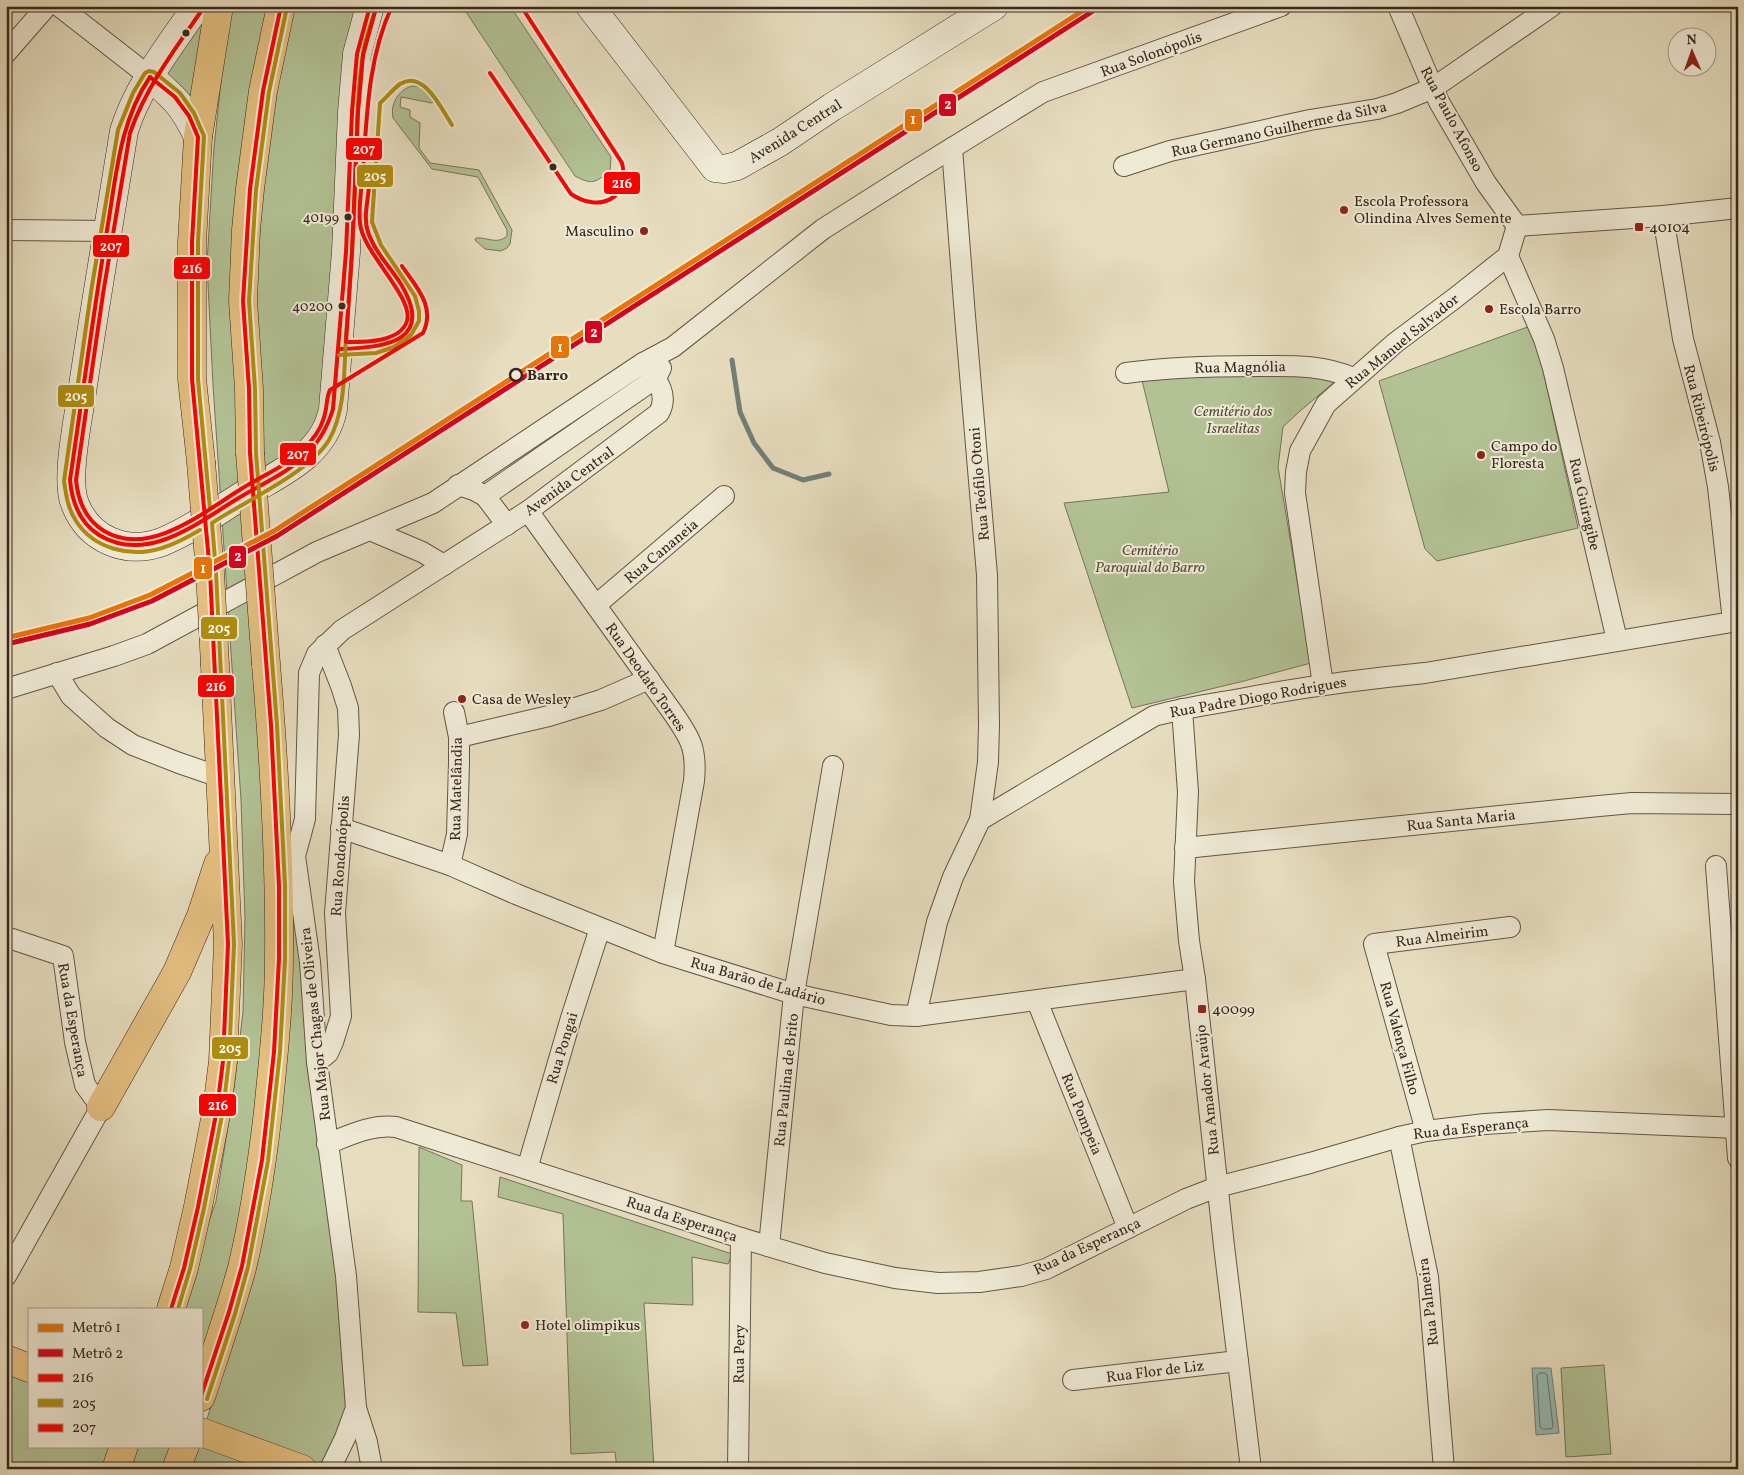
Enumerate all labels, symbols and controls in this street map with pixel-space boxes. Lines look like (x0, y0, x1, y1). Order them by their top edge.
street label: Rua Solonópolis (1098, 27, 1205, 83)
unlabelled marker (181, 28, 191, 38)
north arrow (1666, 28, 1716, 78)
text: N (1686, 31, 1697, 50)
street label: Rua Paulo Afonso (1414, 63, 1487, 176)
line badge: 2 (938, 93, 957, 117)
street label: Avenida Central (745, 95, 846, 169)
text: 2 (944, 96, 952, 115)
street label: Rua Germano Guilherme da Silva (1170, 97, 1389, 164)
line badge: 1 (904, 108, 923, 132)
text: 1 (910, 111, 916, 130)
line badge: 207 (345, 137, 383, 161)
text: 207 (353, 141, 376, 160)
unlabelled marker (548, 162, 558, 172)
line badge: 205 (356, 164, 394, 188)
text: 205 (364, 168, 387, 187)
line badge: 216 (603, 171, 641, 195)
text: 216 (612, 175, 633, 194)
place label: Escola Professora Olindina Alves Semente (1354, 192, 1512, 230)
marker: Escola Professora Olindina Alves Semente (1338, 204, 1350, 216)
place label: 40199 (302, 209, 339, 228)
marker: 40199 (343, 212, 353, 222)
place label: 40104 (1649, 218, 1690, 239)
marker: 40104 (1633, 221, 1645, 233)
place label: Masculino (565, 222, 634, 243)
marker: Masculino (638, 225, 650, 237)
line badge: 207 (92, 234, 130, 258)
text: 207 (100, 238, 123, 257)
line badge: 216 (173, 256, 211, 280)
text: 216 (182, 260, 203, 279)
street label: Rua Manuel Salvador (1342, 290, 1464, 395)
place label: 40200 (292, 298, 333, 317)
place label: Escola Barro (1499, 300, 1581, 321)
marker: 40200 (337, 301, 347, 311)
marker: Escola Barro (1483, 303, 1495, 315)
line badge: 2 (584, 320, 603, 344)
text: 2 (590, 324, 598, 343)
line badge: 1 (550, 335, 570, 359)
text: 1 (557, 339, 563, 358)
street label: Rua Magnólia (1194, 357, 1286, 380)
street label: Rua Ribeirópolis (1677, 363, 1724, 474)
place label: Barro (527, 366, 568, 387)
marker: Barro (509, 368, 523, 382)
line badge: 205 (57, 384, 95, 408)
text: 205 (65, 388, 88, 407)
park label: Cemitério dos Israelitas (1194, 402, 1273, 440)
street label: Rua Teófilo Otoni (965, 426, 996, 542)
place label: Campo do Floresta (1491, 437, 1558, 475)
line badge: 207 (279, 442, 317, 466)
street label: Avenida Central (521, 442, 619, 522)
text: 207 (287, 446, 310, 465)
marker: Campo do Floresta (1475, 449, 1487, 461)
street label: Rua Guiragibe (1563, 456, 1604, 553)
street label: Rua Cananeia (620, 515, 704, 589)
park label: Cemitério Paroquial do Barro (1095, 541, 1205, 579)
line badge: 2 (228, 545, 247, 569)
text: 2 (234, 548, 242, 567)
line badge: 1 (193, 556, 213, 580)
text: 1 (200, 560, 206, 579)
line badge: 205 (200, 616, 238, 640)
street label: Rua Deodato Torres (599, 619, 690, 736)
text: 205 (208, 620, 231, 639)
street label: Rua Padre Diogo Rodrigues (1168, 673, 1348, 724)
line badge: 216 (197, 674, 235, 698)
text: 216 (206, 678, 227, 697)
place label: Casa de Wesley (472, 690, 571, 711)
marker: Casa de Wesley (456, 693, 468, 705)
street label: Rua Matelândia (446, 737, 469, 841)
street label: Rua Rondonópolis (327, 795, 356, 917)
street label: Rua Santa Maria (1406, 805, 1517, 838)
street label: Rua Almeirim (1395, 921, 1490, 954)
street label: Rua Major Chagas de Oliveira (296, 926, 337, 1122)
street label: Rua Barão de Ladário (687, 953, 828, 1012)
street label: Rua da Esperança (51, 961, 92, 1079)
street label: Rua Valença Filho (1373, 979, 1424, 1098)
place label: 40099 (1212, 1000, 1255, 1021)
marker: 40099 (1196, 1003, 1208, 1015)
street label: Rua Pongai (543, 1010, 584, 1087)
street label: Rua Paulina de Brito (770, 1012, 805, 1148)
street label: Rua Amador Araújo (1191, 1023, 1226, 1156)
line badge: 205 (211, 1036, 249, 1060)
text: 205 (219, 1040, 242, 1059)
street label: Rua Pompeia (1055, 1070, 1107, 1159)
line badge: 216 (198, 1093, 237, 1117)
text: 216 (208, 1097, 229, 1116)
street label: Rua da Esperança (1412, 1113, 1530, 1146)
street label: Rua da Esperança (623, 1192, 740, 1248)
street label: Rua da Esperança (1031, 1213, 1145, 1281)
street label: Rua Palmeira (1414, 1257, 1445, 1347)
legend (28, 1308, 202, 1448)
place label: Hotel olimpikus (535, 1316, 640, 1337)
text: Metrô 1 (72, 1318, 121, 1339)
marker: Hotel olimpikus (519, 1319, 531, 1331)
street label: Rua Pery (729, 1324, 752, 1384)
text: Metrô 2 (72, 1344, 123, 1365)
street label: Rua Flor de Liz (1105, 1356, 1205, 1389)
text: 216 (72, 1368, 93, 1389)
text: 205 (72, 1394, 96, 1415)
text: 207 (72, 1418, 96, 1439)

